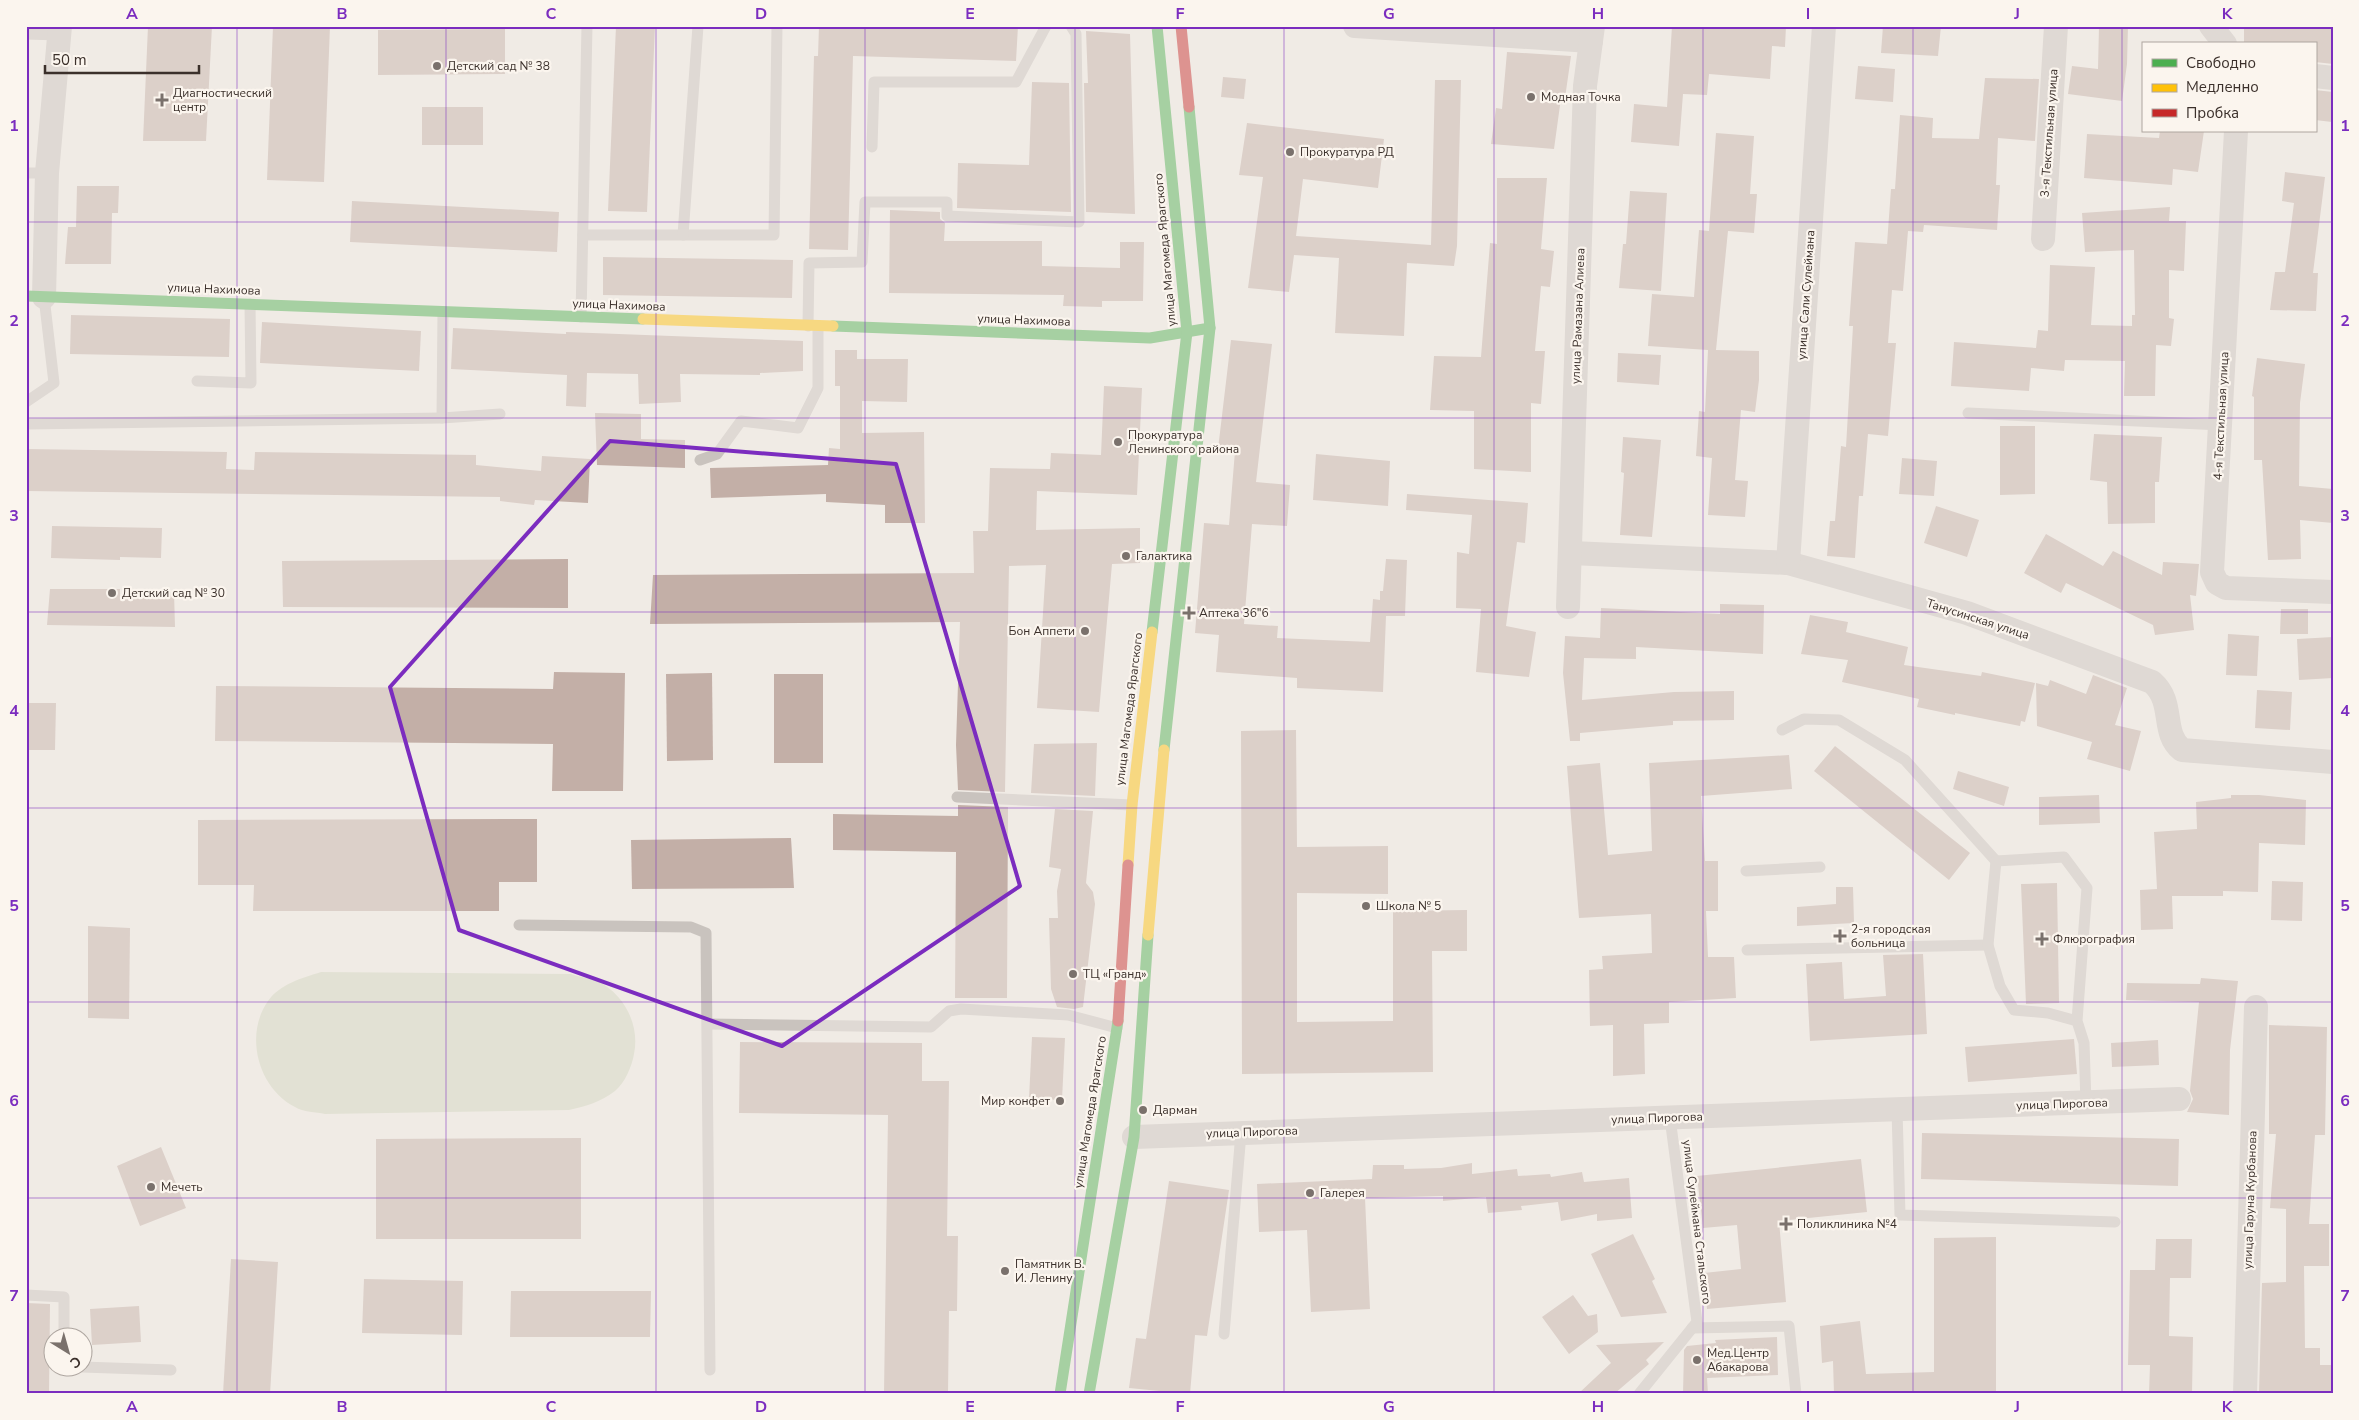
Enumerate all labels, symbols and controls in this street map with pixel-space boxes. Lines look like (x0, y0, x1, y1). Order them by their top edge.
text: A (126, 3, 138, 25)
text: B (336, 3, 348, 25)
text: C (546, 3, 557, 25)
text: D (755, 3, 767, 25)
text: E (965, 3, 975, 25)
text: F (1176, 3, 1185, 25)
text: G (1383, 3, 1395, 25)
text: H (1592, 3, 1604, 25)
text: I (1806, 3, 1810, 25)
text: J (2013, 3, 2020, 25)
text: K (2222, 3, 2234, 25)
scale bar (45, 42, 199, 74)
legend (2142, 42, 2316, 132)
text: 50 m (52, 50, 87, 70)
text: Свободно (2186, 53, 2256, 73)
place label: Детский сад № 38 (447, 58, 550, 74)
marker: Детский сад № 38 (431, 60, 443, 72)
street label: 3-я Текстильная улица (2037, 68, 2061, 198)
text: Медленно (2186, 77, 2259, 97)
place label: Диагностический центр (173, 85, 272, 115)
place label: Модная Точка (1541, 89, 1621, 105)
marker: Модная Точка (1525, 91, 1537, 103)
marker: Диагностический центр (155, 93, 169, 107)
text: Пробка (2186, 103, 2239, 123)
text: 1 (9, 115, 19, 137)
text: 1 (2340, 115, 2350, 137)
place label: Прокуратура РД (1300, 144, 1394, 160)
marker: Прокуратура РД (1284, 146, 1296, 158)
street label: улица Магомеда Ярагского (1150, 172, 1180, 327)
street label: улица Сали Сулеймана (1793, 230, 1819, 360)
street label: улица Рамазана Алиева (1568, 248, 1588, 384)
street label: улица Нахимова (167, 279, 261, 299)
street label: улица Нахимова (572, 295, 666, 315)
text: 2 (9, 310, 19, 332)
street label: улица Нахимова (977, 310, 1071, 330)
text: 2 (2340, 310, 2350, 332)
street label: 4-я Текстильная улица (2210, 351, 2232, 481)
place label: Прокуратура Ленинского района (1128, 427, 1239, 457)
marker: Прокуратура Ленинского района (1112, 436, 1124, 448)
text: 3 (9, 505, 19, 527)
text: 3 (2340, 505, 2350, 527)
place label: Галактика (1136, 548, 1192, 564)
marker: Галактика (1120, 550, 1132, 562)
place label: Детский сад № 30 (122, 585, 225, 601)
marker: Детский сад № 30 (106, 587, 118, 599)
street label: Танусинская улица (1925, 595, 2031, 643)
place label: Аптека 36"6 (1199, 605, 1269, 621)
marker: Аптека 36"6 (1183, 607, 1195, 619)
place label: Бон Аппети (1009, 623, 1075, 639)
marker: Бон Аппети (1079, 625, 1091, 637)
street label: улица Магомеда Ярагского (1112, 631, 1146, 786)
text: 4 (9, 700, 19, 722)
text: 4 (2340, 700, 2350, 722)
text: 5 (9, 895, 19, 917)
text: 5 (2340, 895, 2350, 917)
place label: Школа № 5 (1376, 898, 1441, 914)
marker: Школа № 5 (1360, 900, 1372, 912)
place label: 2-я городская больница (1851, 921, 1931, 951)
marker: 2-я городская больница (1833, 929, 1847, 943)
place label: Флюрография (2053, 931, 2135, 947)
marker: Флюрография (2035, 932, 2049, 946)
place label: ТЦ «Гранд» (1083, 966, 1147, 982)
marker: ТЦ «Гранд» (1067, 968, 1079, 980)
street label: улица Магомеда Ярагского (1070, 1034, 1110, 1189)
text: 6 (9, 1090, 19, 1112)
text: 6 (2340, 1090, 2350, 1112)
place label: Мир конфет (981, 1093, 1051, 1109)
street label: улица Пирогова (2016, 1094, 2108, 1114)
marker: Мир конфет (1054, 1095, 1066, 1107)
place label: Дарман (1153, 1102, 1197, 1118)
marker: Дарман (1137, 1104, 1149, 1116)
street label: улица Пирогова (1611, 1108, 1703, 1128)
street label: улица Пирогова (1206, 1122, 1298, 1142)
street label: улица Гаруна Курбанова (2240, 1130, 2260, 1270)
street label: улица Сулеймана Стальского (1679, 1139, 1715, 1305)
place label: Мечеть (161, 1179, 203, 1195)
marker: Мечеть (145, 1181, 157, 1193)
place label: Галерея (1320, 1185, 1365, 1201)
marker: Галерея (1304, 1187, 1316, 1199)
place label: Поликлиника №4 (1797, 1216, 1897, 1232)
marker: Поликлиника №4 (1779, 1217, 1793, 1231)
place label: Памятник В. И. Ленину (1015, 1256, 1084, 1286)
marker: Памятник В. И. Ленину (999, 1265, 1011, 1277)
text: 7 (9, 1285, 19, 1307)
text: 7 (2340, 1285, 2350, 1307)
north arrow (42, 1328, 92, 1378)
place label: Мед.Центр Абакарова (1707, 1345, 1769, 1375)
text: С (66, 1352, 85, 1373)
marker: Мед.Центр Абакарова (1691, 1354, 1703, 1366)
text: A (126, 1396, 138, 1418)
text: B (336, 1396, 348, 1418)
text: C (546, 1396, 557, 1418)
text: D (755, 1396, 767, 1418)
text: E (965, 1396, 975, 1418)
text: F (1176, 1396, 1185, 1418)
text: G (1383, 1396, 1395, 1418)
text: H (1592, 1396, 1604, 1418)
text: I (1806, 1396, 1810, 1418)
text: J (2013, 1396, 2020, 1418)
text: K (2222, 1396, 2234, 1418)

